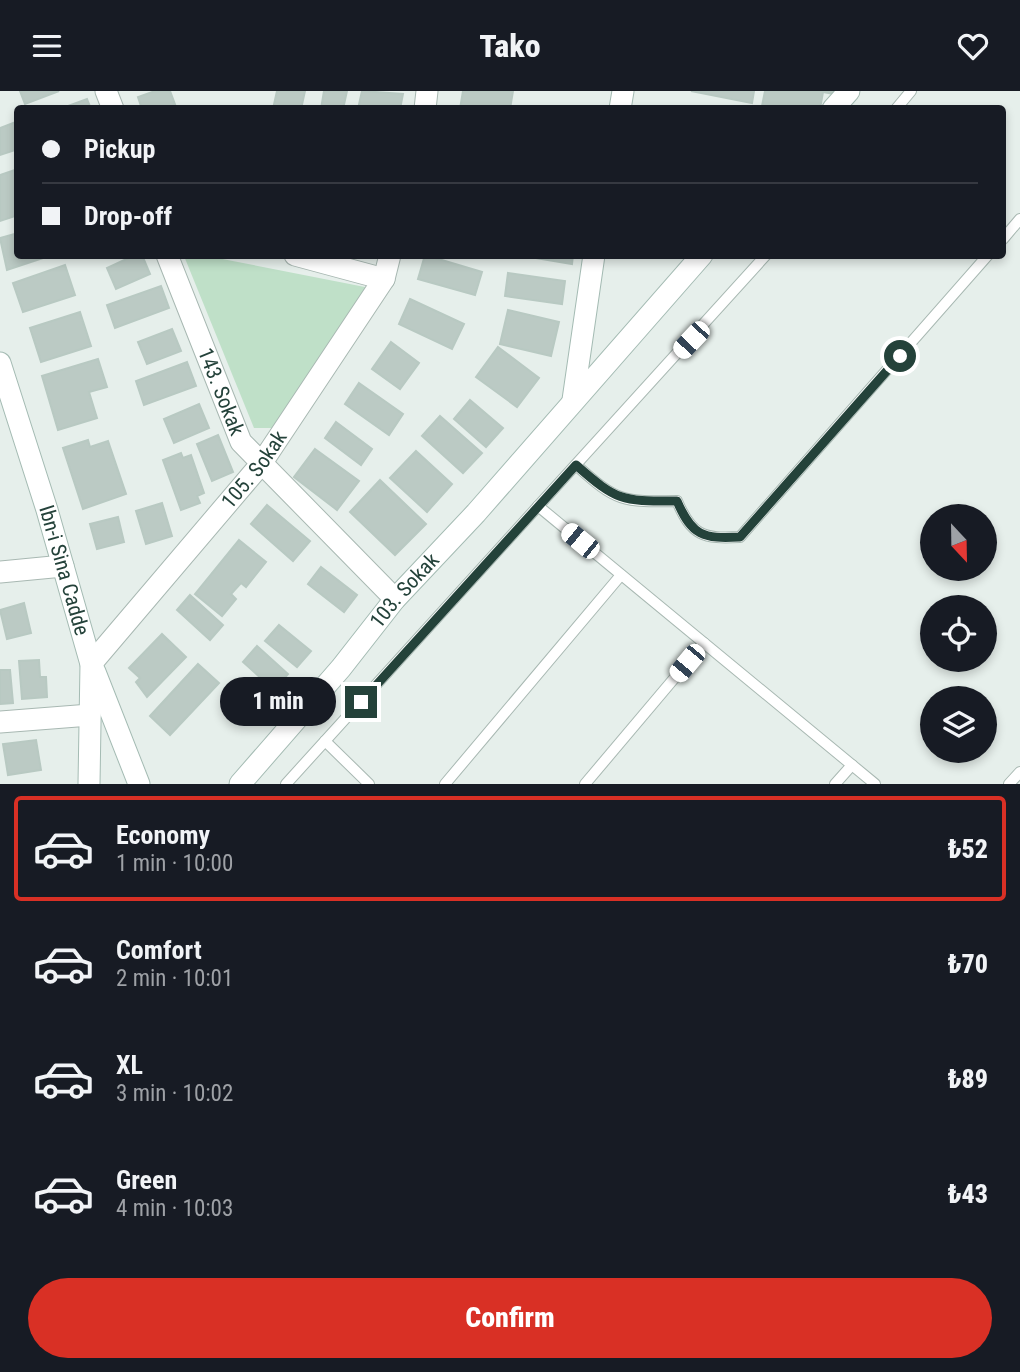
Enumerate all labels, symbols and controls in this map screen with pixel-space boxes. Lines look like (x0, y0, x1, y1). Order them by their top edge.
icon: menu (28, 27, 66, 65)
text: Tako (479, 27, 541, 65)
icon: heart (954, 27, 992, 65)
text: Pickup (84, 134, 155, 164)
text: Drop-off (84, 201, 172, 231)
car (669, 317, 714, 363)
route start (884, 340, 916, 372)
street label: 143. Sokak (193, 345, 249, 439)
street label: 105. Sokak (217, 426, 292, 513)
street label: Ibn-i Sina Cadde (34, 502, 94, 638)
north arrow (920, 504, 998, 581)
map controls (920, 504, 997, 763)
car (558, 520, 603, 562)
street label: 103. Sokak (365, 548, 444, 633)
button: locate (920, 595, 997, 672)
car (666, 640, 709, 686)
callout: 1 min (221, 677, 336, 727)
route end (345, 686, 377, 718)
button: layers (920, 686, 997, 763)
text: 1 min (252, 688, 304, 715)
icon: car (32, 817, 95, 880)
text: Economy (116, 820, 210, 850)
text: ₺52 (947, 834, 988, 864)
text: 1 min · 10:00 (116, 850, 233, 877)
icon: car (32, 932, 95, 995)
text: Comfort (116, 935, 202, 965)
text: ₺70 (947, 949, 988, 979)
text: 2 min · 10:01 (116, 965, 233, 992)
icon: car (32, 1047, 95, 1110)
text: XL (116, 1050, 143, 1080)
text: ₺89 (947, 1064, 988, 1094)
text: 3 min · 10:02 (116, 1080, 233, 1107)
icon: car (32, 1162, 95, 1225)
text: Green (116, 1165, 177, 1195)
text: ₺43 (947, 1179, 988, 1209)
text: 4 min · 10:03 (116, 1195, 233, 1222)
button: Confirm (28, 1278, 992, 1358)

